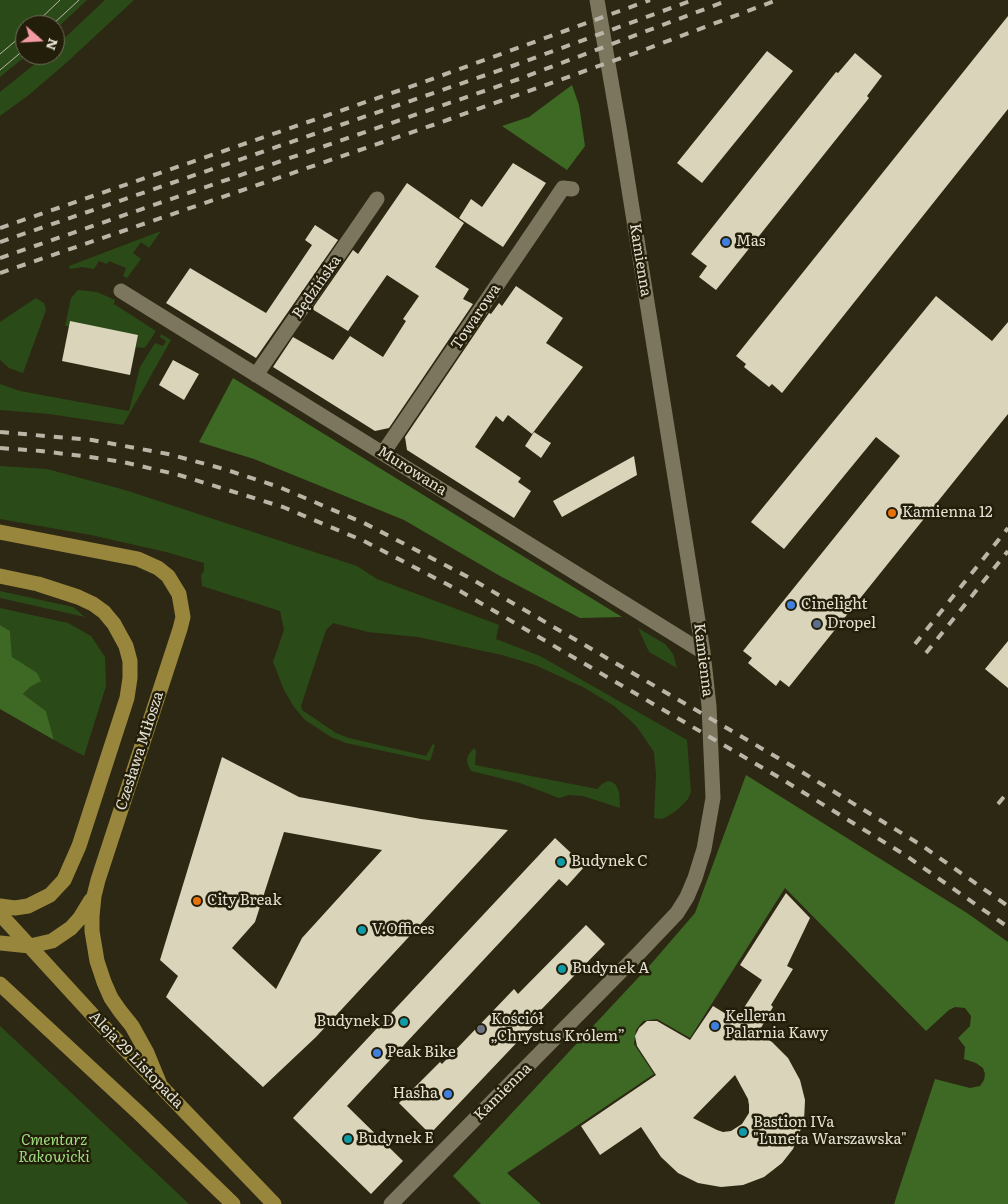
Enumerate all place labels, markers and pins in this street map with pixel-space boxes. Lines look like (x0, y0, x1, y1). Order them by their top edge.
place label: Mas (736, 233, 765, 251)
marker: Mas (720, 236, 732, 248)
place label: Kamienna 12 (902, 504, 993, 522)
marker: Kamienna 12 (886, 507, 898, 519)
place label: Cinelight (801, 596, 868, 614)
marker: Cinelight (785, 599, 797, 611)
place label: Dropel (827, 615, 876, 633)
marker: Dropel (811, 618, 823, 630)
place label: Budynek C (571, 853, 648, 871)
marker: Budynek C (555, 856, 567, 868)
place label: City Break (207, 892, 282, 910)
marker: City Break (191, 895, 203, 907)
place label: V.Offices (372, 921, 434, 939)
marker: V.Offices (356, 924, 368, 936)
place label: Budynek A (572, 960, 649, 978)
marker: Budynek A (556, 963, 568, 975)
place label: Kelleran Palarnia Kawy (725, 1008, 828, 1043)
place label: Kościół „Chrystus Królem” (491, 1011, 625, 1046)
place label: Budynek D (316, 1013, 394, 1031)
marker: Budynek D (398, 1016, 410, 1028)
marker: Kelleran Palarnia Kawy (709, 1020, 721, 1032)
marker: Kościół „Chrystus Królem” (475, 1023, 487, 1035)
place label: Peak Bike (387, 1044, 456, 1062)
marker: Peak Bike (371, 1047, 383, 1059)
place label: Hasha (393, 1085, 438, 1103)
marker: Hasha (442, 1088, 454, 1100)
place label: Bastion IVa "Luneta Warszawska" (753, 1114, 907, 1149)
marker: Bastion IVa "Luneta Warszawska" (737, 1126, 749, 1138)
place label: Budynek E (358, 1130, 434, 1148)
marker: Budynek E (342, 1133, 354, 1145)

